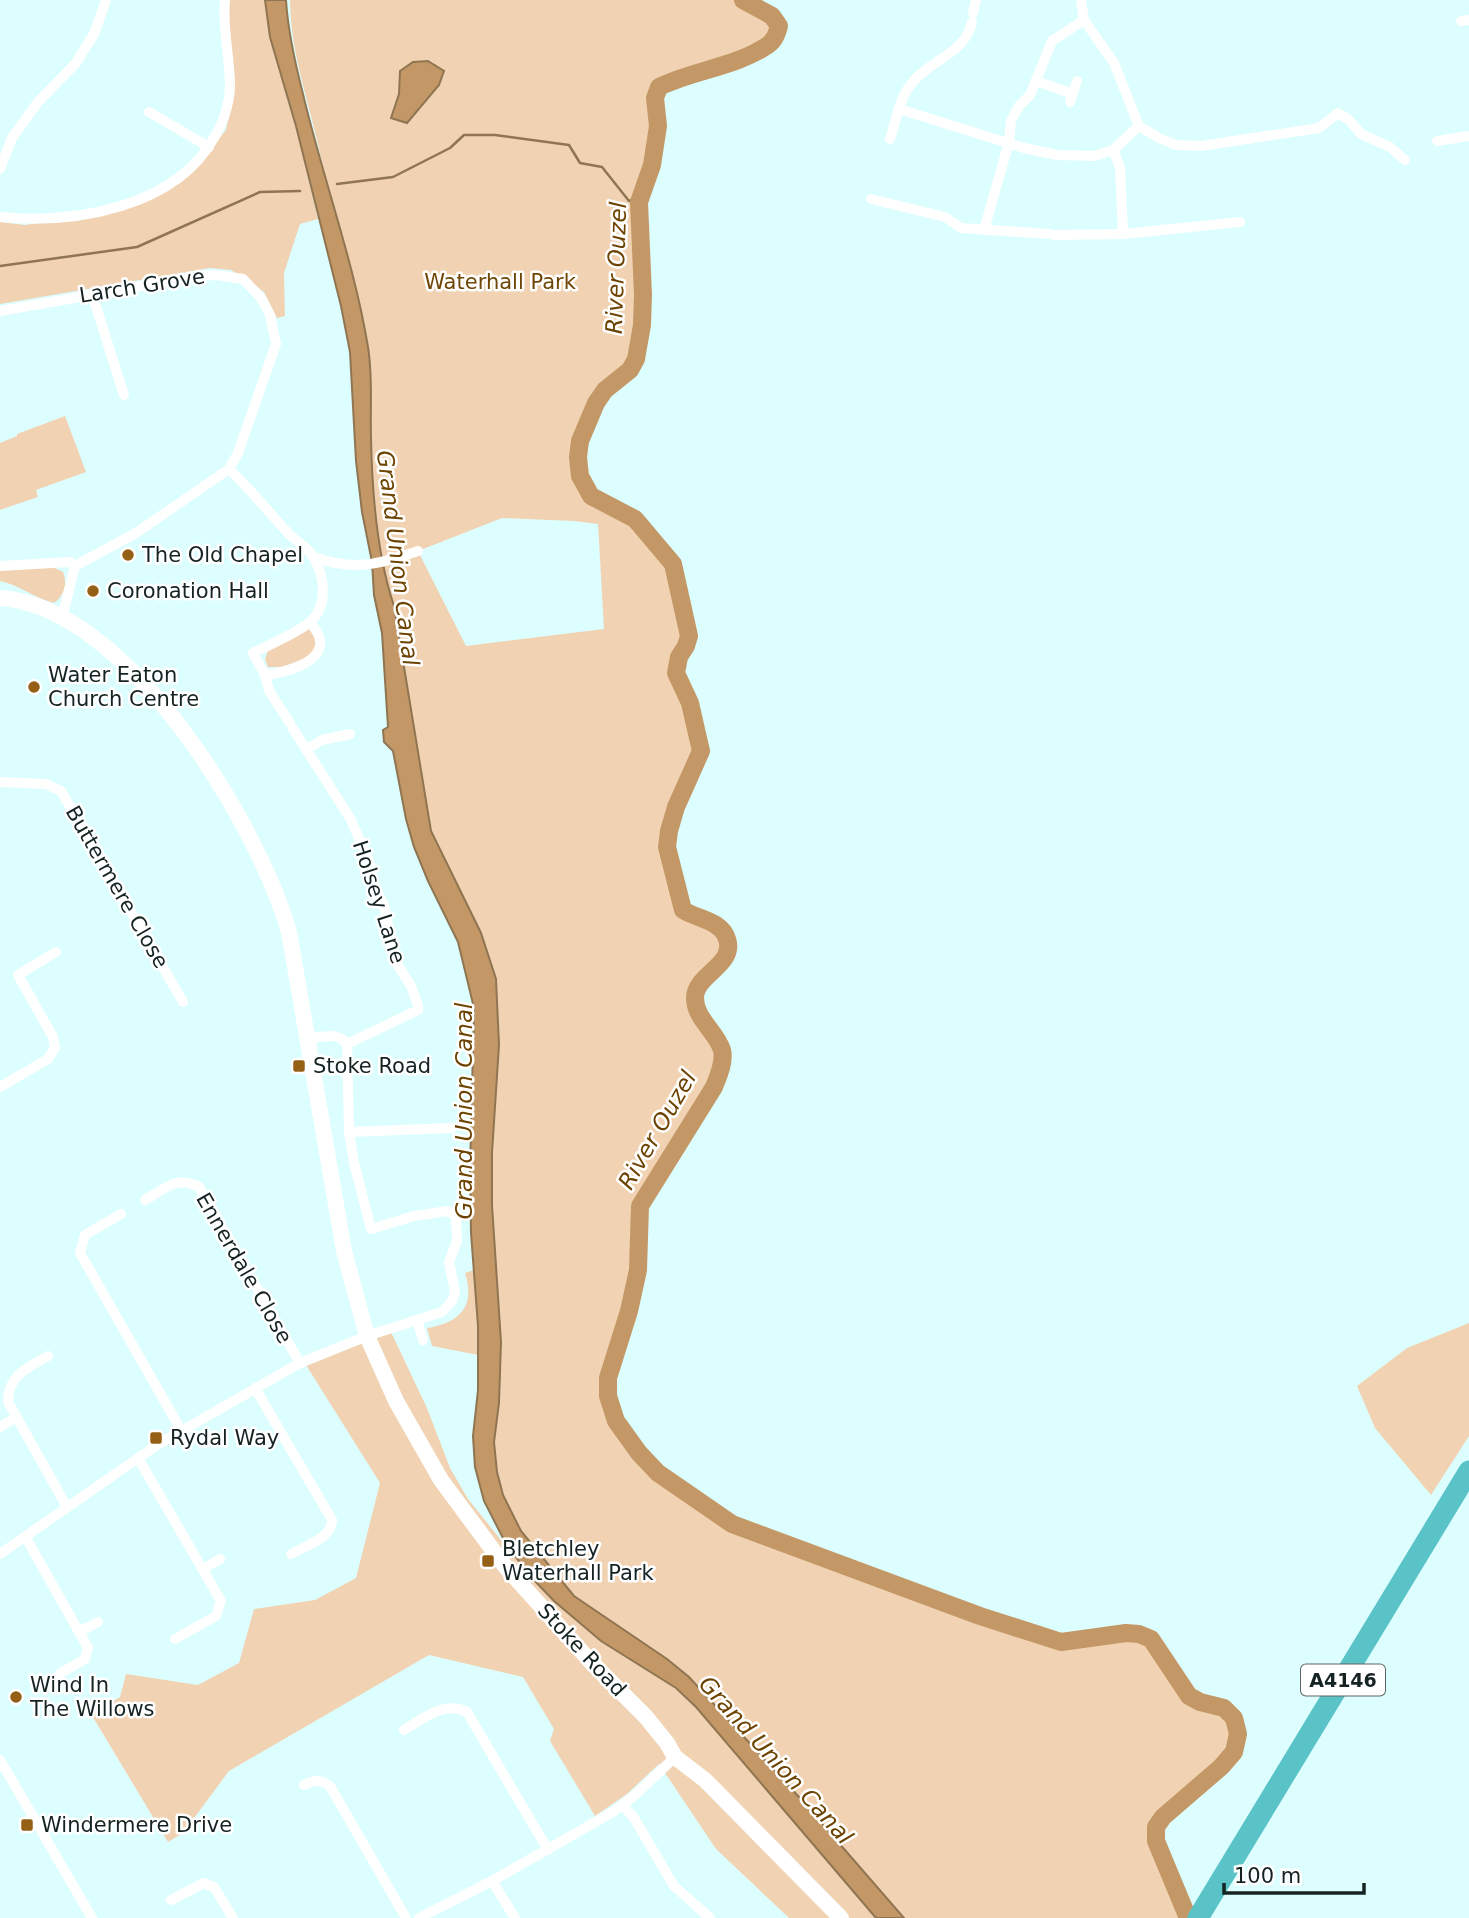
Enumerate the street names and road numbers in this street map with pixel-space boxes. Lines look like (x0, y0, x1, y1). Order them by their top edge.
street label: Larch Grove (77, 264, 207, 308)
street label: Buttermere Close (61, 801, 173, 973)
street label: Holsey Lane (348, 837, 410, 967)
street label: Ennerdale Close (191, 1188, 297, 1348)
street label: Stoke Road (533, 1599, 631, 1701)
road number: A4146 (1301, 1664, 1385, 1696)

